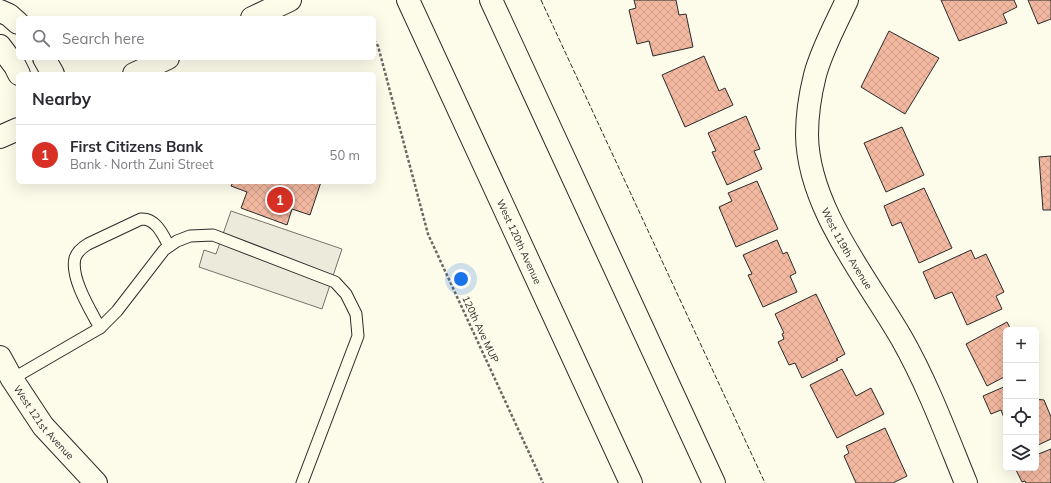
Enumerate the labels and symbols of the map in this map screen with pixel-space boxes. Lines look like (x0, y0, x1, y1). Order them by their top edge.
pin: 1 (267, 185, 293, 215)
street label: West 120th Avenue (494, 197, 544, 286)
street label: West 119th Avenue (818, 206, 875, 292)
your location (451, 269, 471, 289)
street label: 120th Ave MUP (459, 294, 502, 365)
street label: West 121st Avenue (11, 383, 77, 462)

